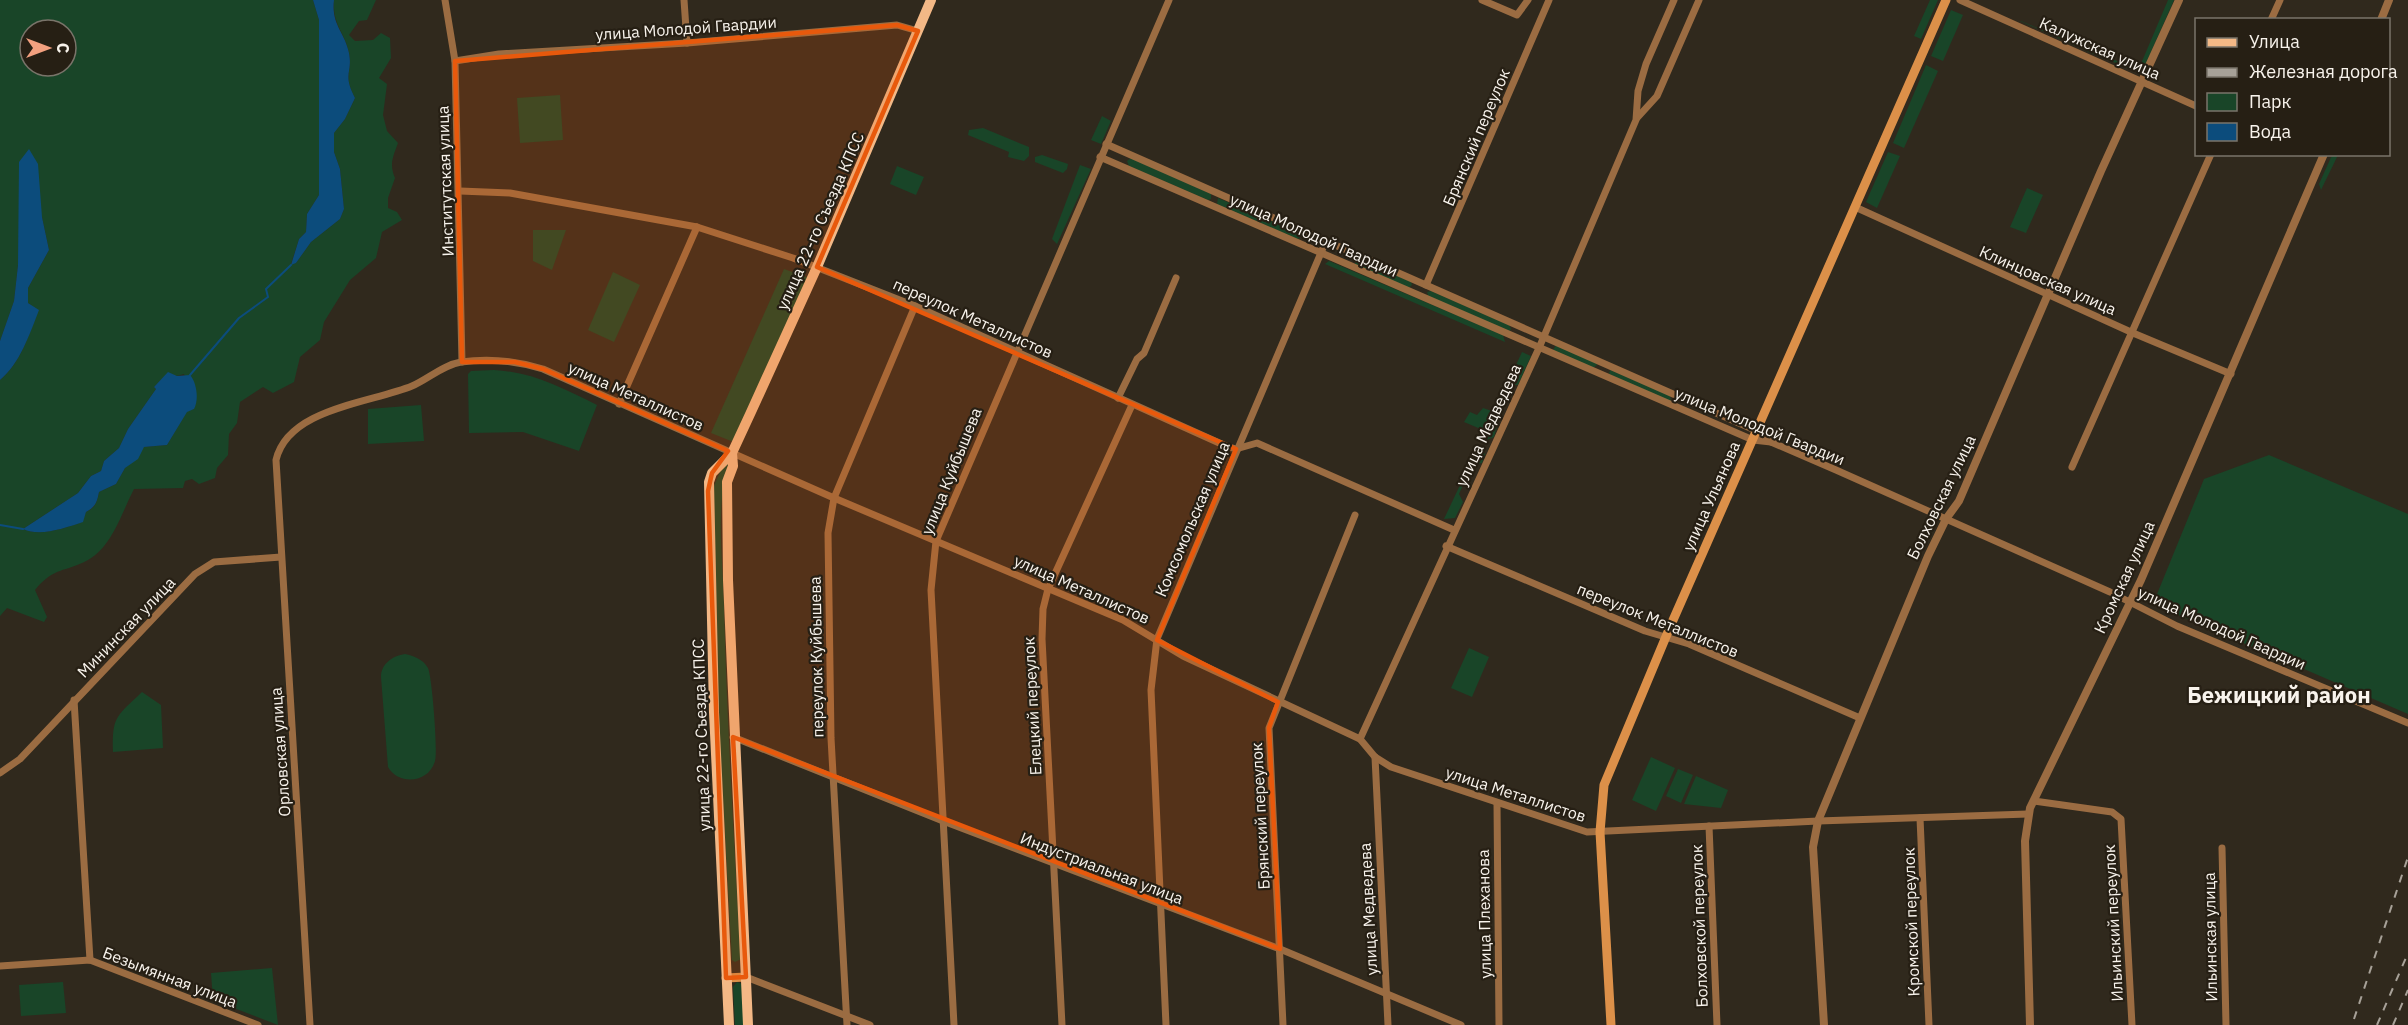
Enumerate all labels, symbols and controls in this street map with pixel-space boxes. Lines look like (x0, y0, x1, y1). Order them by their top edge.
street label: улица Молодой Гвардии (595, 12, 777, 44)
street label: Калужская улица (2036, 12, 2164, 84)
north arrow (18, 18, 78, 78)
legend (2195, 18, 2390, 156)
text: Улица (2249, 30, 2300, 53)
text: С (53, 43, 73, 53)
text: Железная дорога (2249, 60, 2398, 83)
street label: Брянский переулок (1438, 65, 1514, 209)
text: Парк (2249, 90, 2292, 113)
street label: Институтская улица (432, 105, 458, 257)
text: Вода (2249, 120, 2292, 143)
street label: улица 22-го Съезда КПСС (772, 129, 868, 313)
street label: улица Молодой Гвардии (1227, 189, 1401, 281)
street label: Клинцовская улица (1976, 241, 2120, 319)
street label: переулок Металлистов (890, 274, 1056, 362)
street label: улица Металлистов (565, 357, 707, 435)
street label: улица Медведева (1451, 360, 1525, 489)
street label: улица Молодой Гвардии (1672, 383, 1848, 469)
street label: улица Куйбышева (916, 404, 986, 537)
street label: Болховская улица (1902, 431, 1980, 562)
street label: улица Ульянова (1678, 437, 1744, 554)
street label: Комсомольская улица (1150, 438, 1234, 600)
street label: Кромская улица (2089, 517, 2159, 636)
street label: улица Металлистов (1011, 550, 1153, 628)
street label: Мининская улица (73, 572, 180, 682)
street label: переулок Куйбышева (805, 576, 827, 738)
street label: переулок Металлистов (1574, 578, 1742, 662)
street label: улица Молодой Гвардии (2135, 582, 2309, 674)
street label: Елецкий переулок (1018, 636, 1046, 776)
street label: улица 22-го Съезда КПСС (688, 638, 714, 832)
district label: Бежицкий район (2187, 680, 2371, 709)
street label: Орловская улица (265, 686, 294, 817)
street label: Брянский переулок (1246, 742, 1274, 890)
street label: улица Металлистов (1443, 762, 1589, 826)
street label: Индустриальная улица (1018, 828, 1187, 908)
street label: улица Медведева (1355, 842, 1381, 976)
street label: Болховской переулок (1686, 844, 1712, 1008)
street label: Ильинский переулок (2099, 844, 2127, 1002)
street label: Кромской переулок (1898, 847, 1924, 997)
street label: улица Плеханова (1473, 849, 1495, 979)
street label: Ильинская улица (2199, 872, 2221, 1002)
street label: Безымянная улица (100, 942, 240, 1012)

